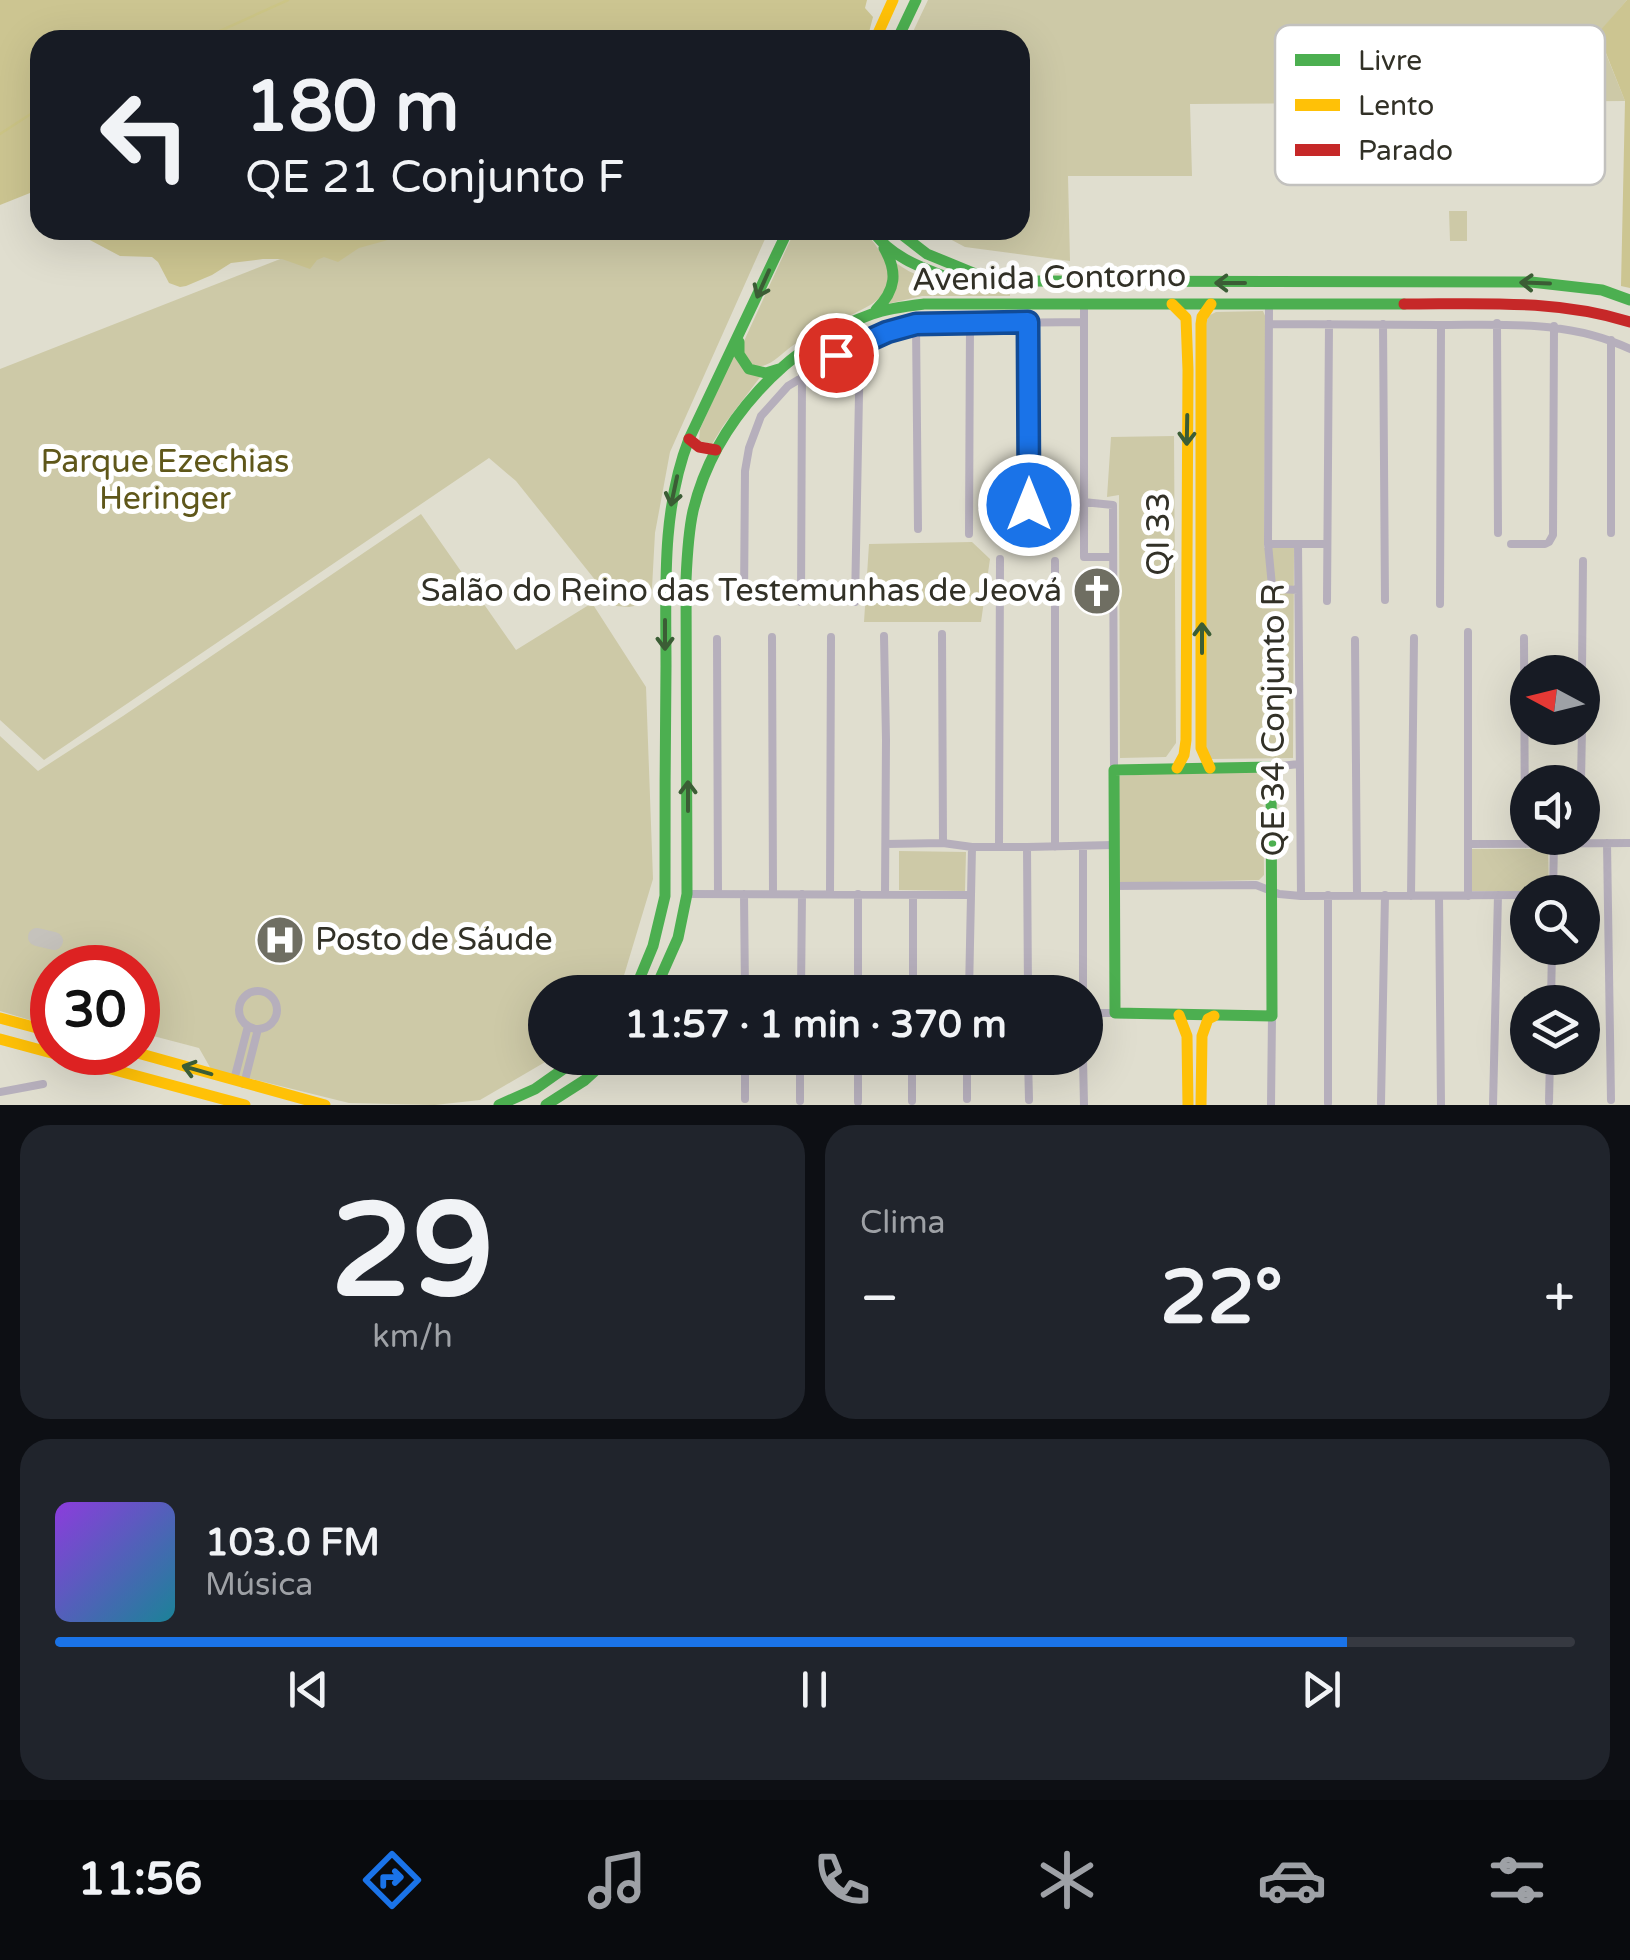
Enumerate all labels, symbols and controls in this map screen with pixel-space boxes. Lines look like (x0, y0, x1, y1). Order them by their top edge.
legend (1275, 25, 1605, 185)
text: Livre (1358, 44, 1422, 78)
text: 180 m (245, 66, 459, 150)
icon: left (80, 70, 210, 200)
text: Lento (1358, 89, 1434, 123)
text: Parado (1358, 134, 1453, 168)
text: QE 21 Conjunto F (245, 151, 625, 205)
street label: Avenida Contorno (911, 257, 1187, 299)
one-way arrow (753, 268, 771, 299)
one-way arrow (1519, 273, 1551, 292)
one-way arrow (1214, 274, 1246, 292)
pin (794, 313, 879, 398)
icon: arrive (809, 328, 864, 383)
one-way arrow (1178, 414, 1196, 446)
park label: Parque Ezechias Heringer (41, 443, 289, 518)
position arrow (977, 453, 1081, 557)
one-way arrow (663, 474, 682, 506)
street label: QI 33 (1140, 492, 1178, 576)
church icon: Salão do Reino das Testemunhas de Jeová (1071, 565, 1123, 617)
place label: Salão do Reino das Testemunhas de Jeová (421, 572, 1062, 610)
street label: QE 34 Conjunto R (1255, 583, 1293, 857)
one-way arrow (656, 618, 675, 650)
one-way arrow (1192, 622, 1212, 654)
north arrow (1510, 655, 1600, 745)
map controls (1510, 655, 1600, 1075)
button: sound (1510, 765, 1600, 855)
one-way arrow (678, 781, 698, 814)
button: search (1510, 875, 1600, 965)
hospital icon: Posto de Sáude (254, 914, 306, 966)
place label: Posto de Sáude (315, 921, 553, 959)
speed limit sign: 30 (30, 945, 160, 1075)
button: layers (1510, 985, 1600, 1075)
text: 11:57 · 1 min · 370 m (624, 1002, 1007, 1048)
one-way arrow (181, 1060, 213, 1078)
text: 29 (331, 1175, 494, 1331)
text: Clima (860, 1204, 946, 1242)
text: 22° (1160, 1253, 1283, 1343)
text: − (860, 1266, 899, 1332)
text: + (1544, 1266, 1575, 1332)
text: km/h (372, 1318, 453, 1356)
text: 103.0 FM (205, 1520, 380, 1566)
text: Música (205, 1566, 313, 1604)
icon: previous (281, 1662, 336, 1717)
icon: pause (787, 1662, 842, 1717)
icon: next (1294, 1662, 1349, 1717)
icon: directions (357, 1845, 427, 1915)
icon: music (582, 1845, 652, 1915)
icon: phone (807, 1845, 877, 1915)
icon: climate (1032, 1845, 1102, 1915)
icon: car (1257, 1845, 1327, 1915)
icon: filters (1482, 1845, 1552, 1915)
text: 11:56 (78, 1853, 202, 1907)

